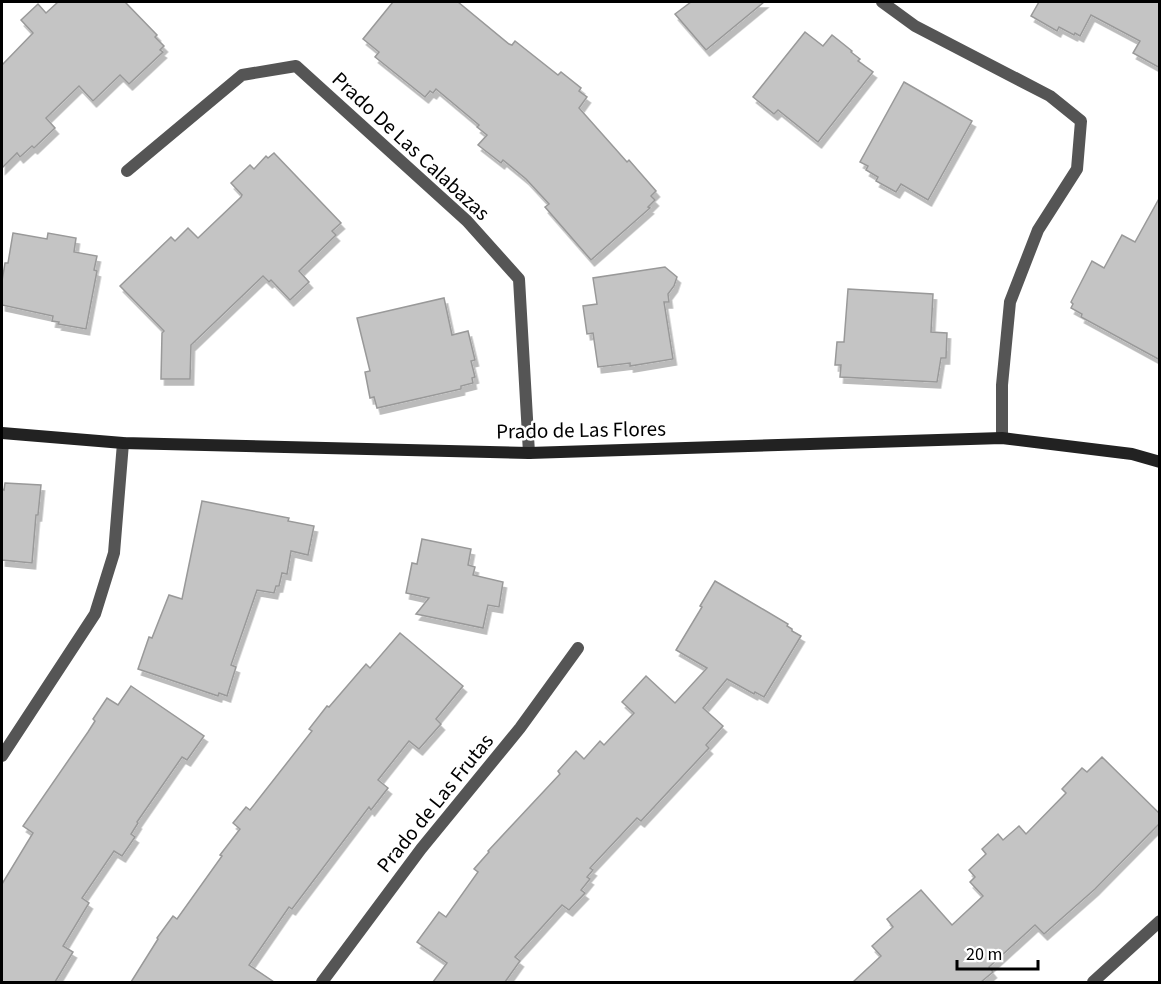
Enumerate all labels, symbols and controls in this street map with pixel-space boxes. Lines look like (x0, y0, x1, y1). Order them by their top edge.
street label: Prado De Las Calabazas (325, 65, 497, 227)
street label: Prado de Las Flores (496, 414, 666, 446)
street label: Prado de Las Frutas (369, 727, 501, 879)
scale bar (957, 933, 1038, 971)
text: 20 m (966, 942, 1002, 967)

